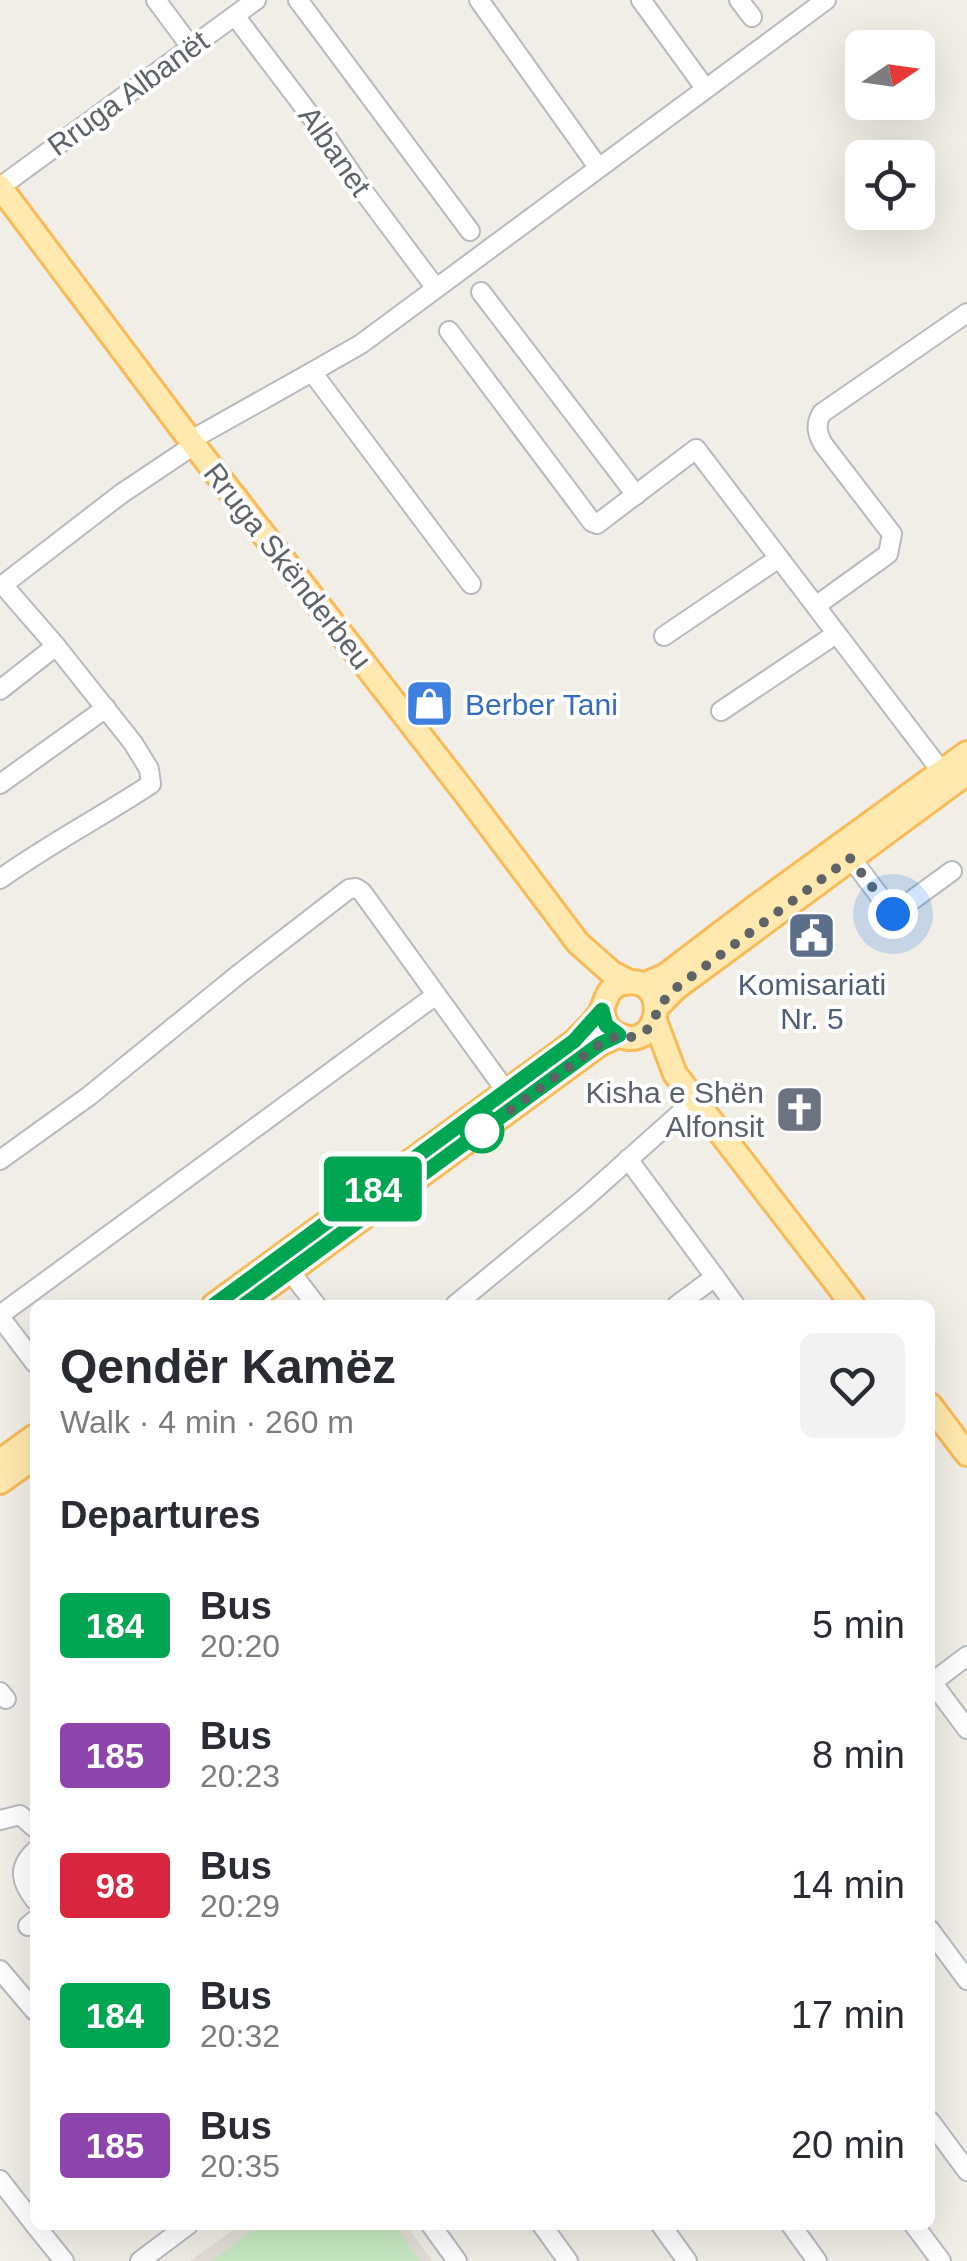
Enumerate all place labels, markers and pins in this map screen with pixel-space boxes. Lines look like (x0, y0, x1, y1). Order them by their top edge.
shop icon: Berber Tani (404, 678, 456, 730)
place label: Berber Tani (465, 688, 618, 721)
public building icon: Komisariati Nr. 5 (786, 909, 838, 961)
place label: Komisariati Nr. 5 (738, 968, 886, 1035)
place label: Kisha e Shën Alfonsit (586, 1076, 765, 1143)
church icon: Kisha e Shën Alfonsit (773, 1083, 825, 1135)
unlabelled marker (461, 1110, 503, 1152)

